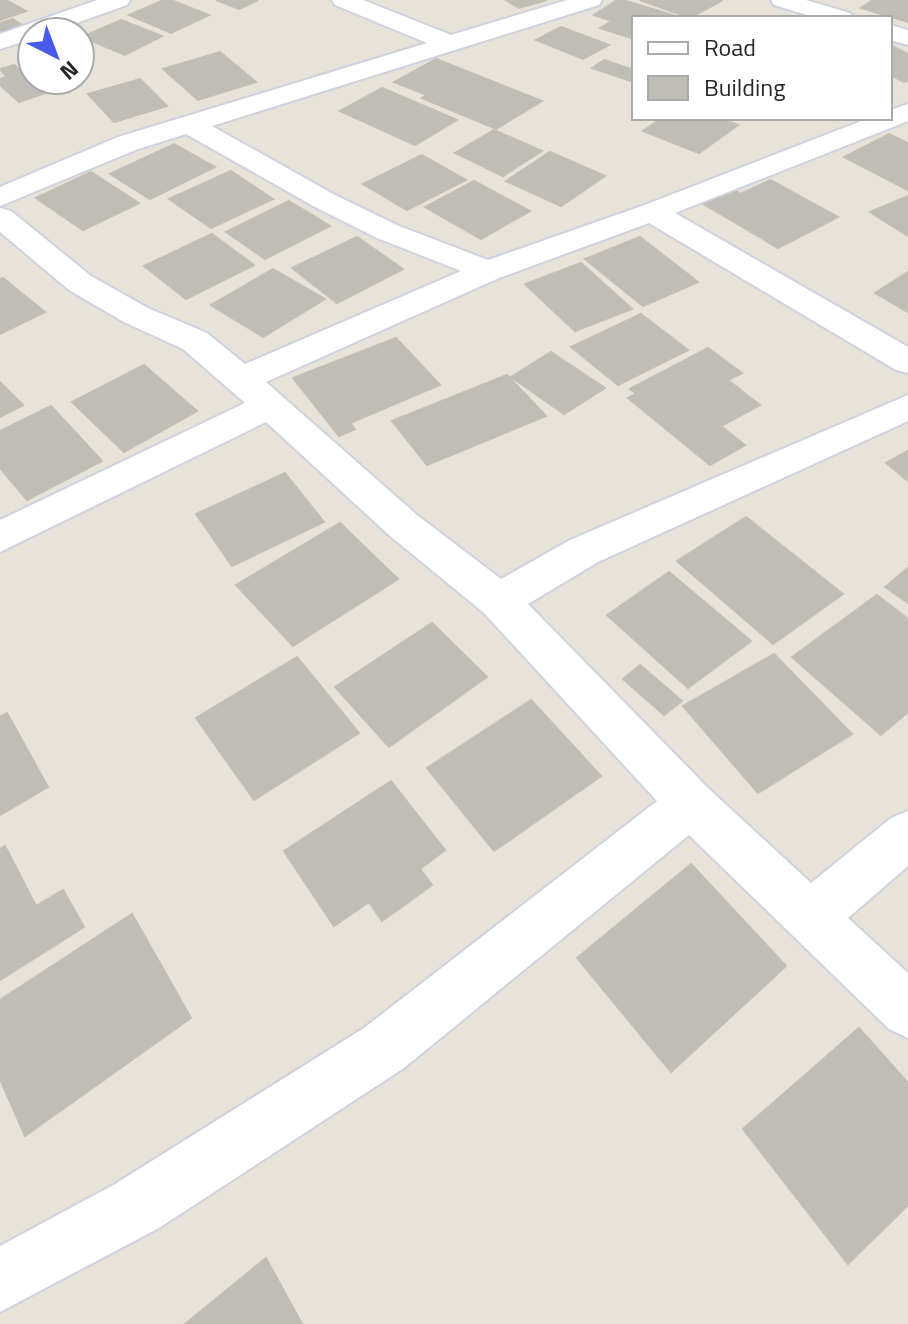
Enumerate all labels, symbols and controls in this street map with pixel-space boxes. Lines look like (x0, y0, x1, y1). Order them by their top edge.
north arrow (16, 16, 96, 96)
legend (632, 16, 892, 120)
text: Road (704, 29, 756, 65)
text: N (52, 53, 86, 89)
text: Building (704, 69, 786, 105)

